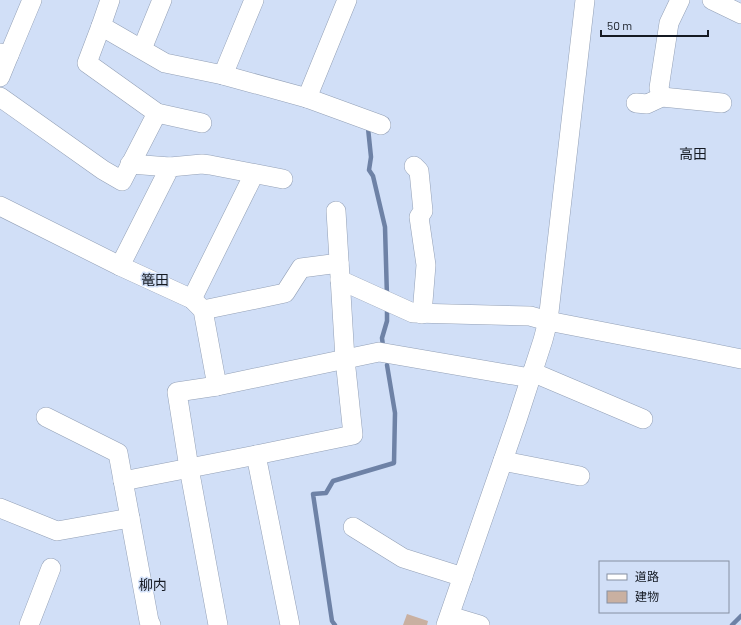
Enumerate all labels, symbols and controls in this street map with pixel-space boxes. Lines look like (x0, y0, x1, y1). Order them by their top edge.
scale bar (601, 12, 708, 38)
text: 50 m (607, 18, 632, 32)
district label: 高田 (679, 145, 707, 162)
district label: 篭田 (141, 271, 169, 288)
legend (599, 561, 729, 613)
text: 道路 (635, 569, 659, 583)
district label: 柳内 (139, 576, 167, 593)
text: 建物 (635, 589, 659, 603)

